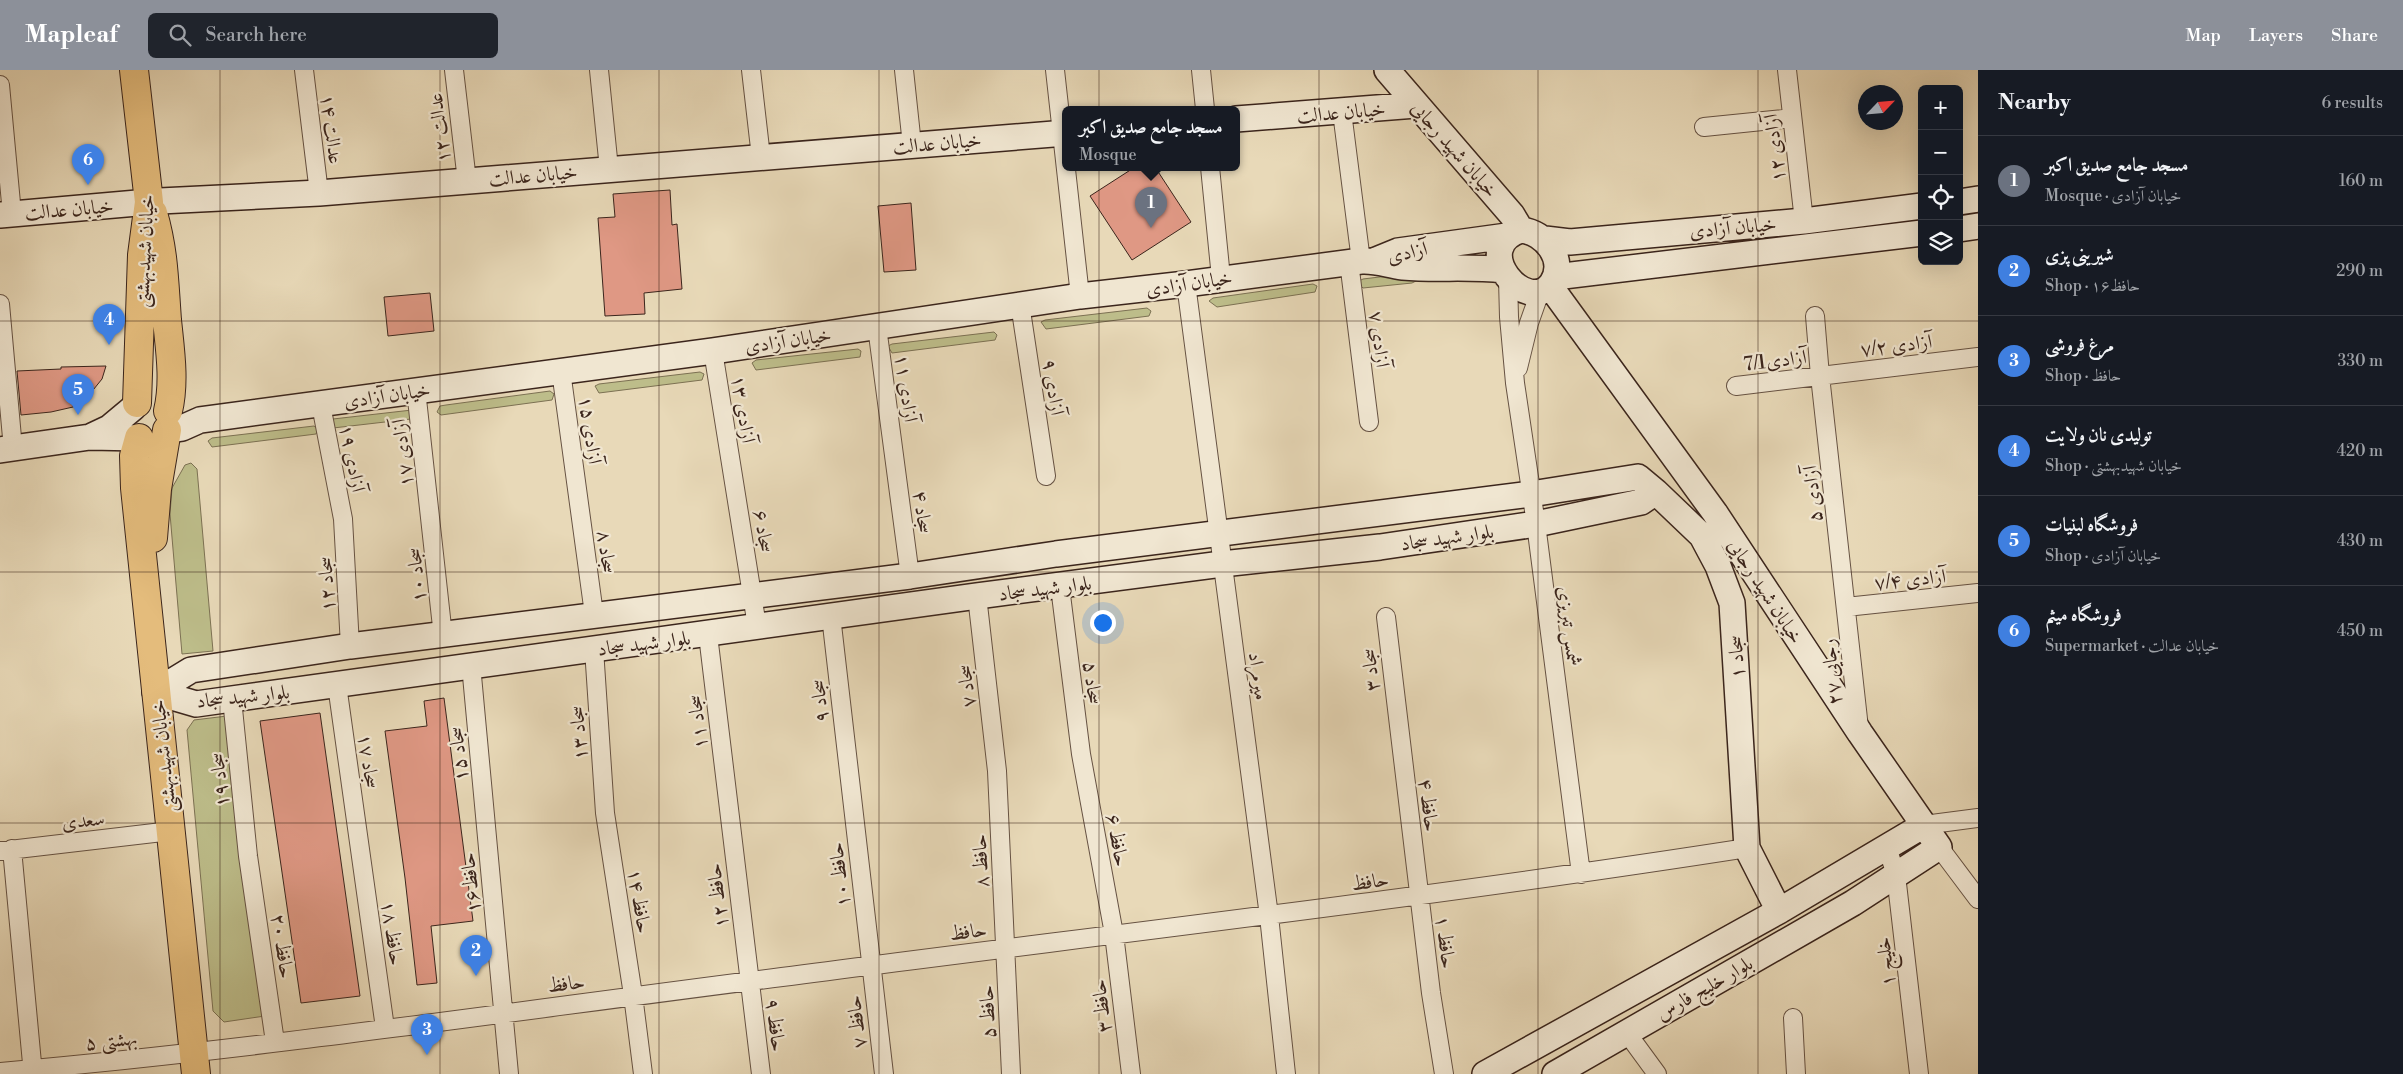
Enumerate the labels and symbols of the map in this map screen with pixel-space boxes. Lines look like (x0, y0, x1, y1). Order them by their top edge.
north arrow (1858, 85, 1903, 130)
street label: عدالت ۱۲ (424, 91, 457, 164)
street label: عدالت ۱۴ (314, 93, 347, 166)
street label: خیابان شهید رجایی (1405, 96, 1503, 204)
street label: خیابان عدالت (1296, 97, 1387, 130)
street label: آزادی ۱۲ (1758, 110, 1792, 183)
street label: خیابان عدالت (892, 128, 983, 161)
pin: 6 (72, 144, 104, 185)
street label: خیابان عدالت (488, 160, 579, 193)
pin: 1 (1135, 187, 1167, 228)
street label: خیابان عدالت (24, 194, 115, 227)
street label: خیابان شهیدبهشتی (130, 194, 162, 308)
street label: خیابان آزادی (1688, 211, 1778, 245)
street label: آزادی (1384, 235, 1433, 270)
street label: خیابان آزادی (1144, 265, 1234, 303)
pin: 4 (93, 304, 125, 345)
street label: آزادی ۷ (1363, 309, 1396, 372)
street label: خیابان آزادی (743, 322, 833, 360)
street label: آزادی ۷/۲ (1859, 328, 1936, 363)
street label: آزادی7/1 (1742, 344, 1811, 378)
street label: آزادی ۱۱ (888, 352, 924, 426)
street label: آزادی ۹ (1036, 357, 1071, 420)
street label: آزادی ۱۳ (725, 373, 762, 448)
pin: 5 (62, 374, 94, 415)
street label: خیابان آزادی (342, 377, 432, 415)
street label: آزادی ۱۵ (572, 394, 608, 468)
street label: آزادی ۱۷ (386, 415, 420, 488)
street label: آزادی ۱۹ (333, 422, 372, 497)
street label: آزادی ۵ (1797, 462, 1829, 523)
street label: سجاد ۴ (906, 489, 937, 535)
street label: سجاد ۶ (747, 508, 778, 555)
street label: بلوار شهید سجاد (1399, 520, 1495, 557)
street label: سجاد ۸ (590, 529, 621, 575)
street label: خیابان شهید رجایی (1721, 535, 1808, 649)
street label: سجاد ۱۰ (402, 546, 433, 604)
street label: سجاد ۱۲ (314, 556, 341, 612)
street label: آزادی ۷/۴ (1873, 563, 1950, 597)
street label: بلوار شهید سجاد (997, 571, 1093, 608)
street label: شمس تبریزی (1551, 585, 1586, 668)
your location (1090, 610, 1116, 636)
street label: بلوار شهید سجاد (596, 626, 692, 663)
street label: سجاد ۱ (1724, 635, 1751, 679)
street label: رجایی ۲۷ (1817, 637, 1848, 706)
street label: سجاد ۳ (1357, 647, 1386, 693)
street label: میرمراد (1242, 650, 1273, 702)
street label: سجاد ۵ (1076, 660, 1107, 706)
street label: سجاد ۷ (952, 663, 983, 709)
street label: سجاد ۹ (806, 678, 835, 724)
street label: بلوار شهید سجاد (195, 680, 291, 715)
street label: سجاد ۱۱ (683, 693, 714, 751)
street label: خیابان شهیدبهشتی (146, 698, 184, 814)
street label: سجاد ۱۳ (565, 705, 594, 761)
street label: سجاد ۱۵ (444, 725, 475, 783)
street label: سجاد ۱۷ (351, 732, 384, 790)
street label: سجاد ۱۹ (205, 751, 236, 809)
street label: حافظ ۴ (1412, 777, 1443, 833)
street label: سعدی (60, 806, 106, 837)
street label: حافظ ۶ (1100, 812, 1133, 869)
street label: حافظ ۸ (968, 834, 995, 888)
street label: حافظ ۱۰ (824, 841, 857, 909)
street label: حافظ۱۶ (456, 851, 487, 914)
street label: حافظ ۱۲ (702, 862, 735, 930)
street label: حافظ ۱۴ (621, 867, 656, 935)
street label: حافظ (1350, 867, 1391, 897)
street label: حافظ ۱۸ (375, 899, 408, 967)
street label: حافظ ۲۰ (265, 912, 298, 980)
street label: حافظ ۱ (1429, 914, 1460, 970)
street label: حافظ (948, 918, 988, 947)
pin: 2 (460, 935, 492, 976)
street label: خلیج ۱ (1871, 935, 1906, 988)
street label: بلوار خلیج فارس (1652, 952, 1760, 1031)
street label: حافظ (546, 970, 586, 999)
street label: حافظ ۳ (1087, 978, 1118, 1034)
street label: حافظ ۵ (975, 985, 1002, 1039)
street label: حافظ ۷ (842, 994, 873, 1050)
street label: حافظ ۹ (759, 997, 790, 1053)
pin: 3 (411, 1014, 443, 1055)
street label: بهشتی ۵ (84, 1026, 139, 1058)

